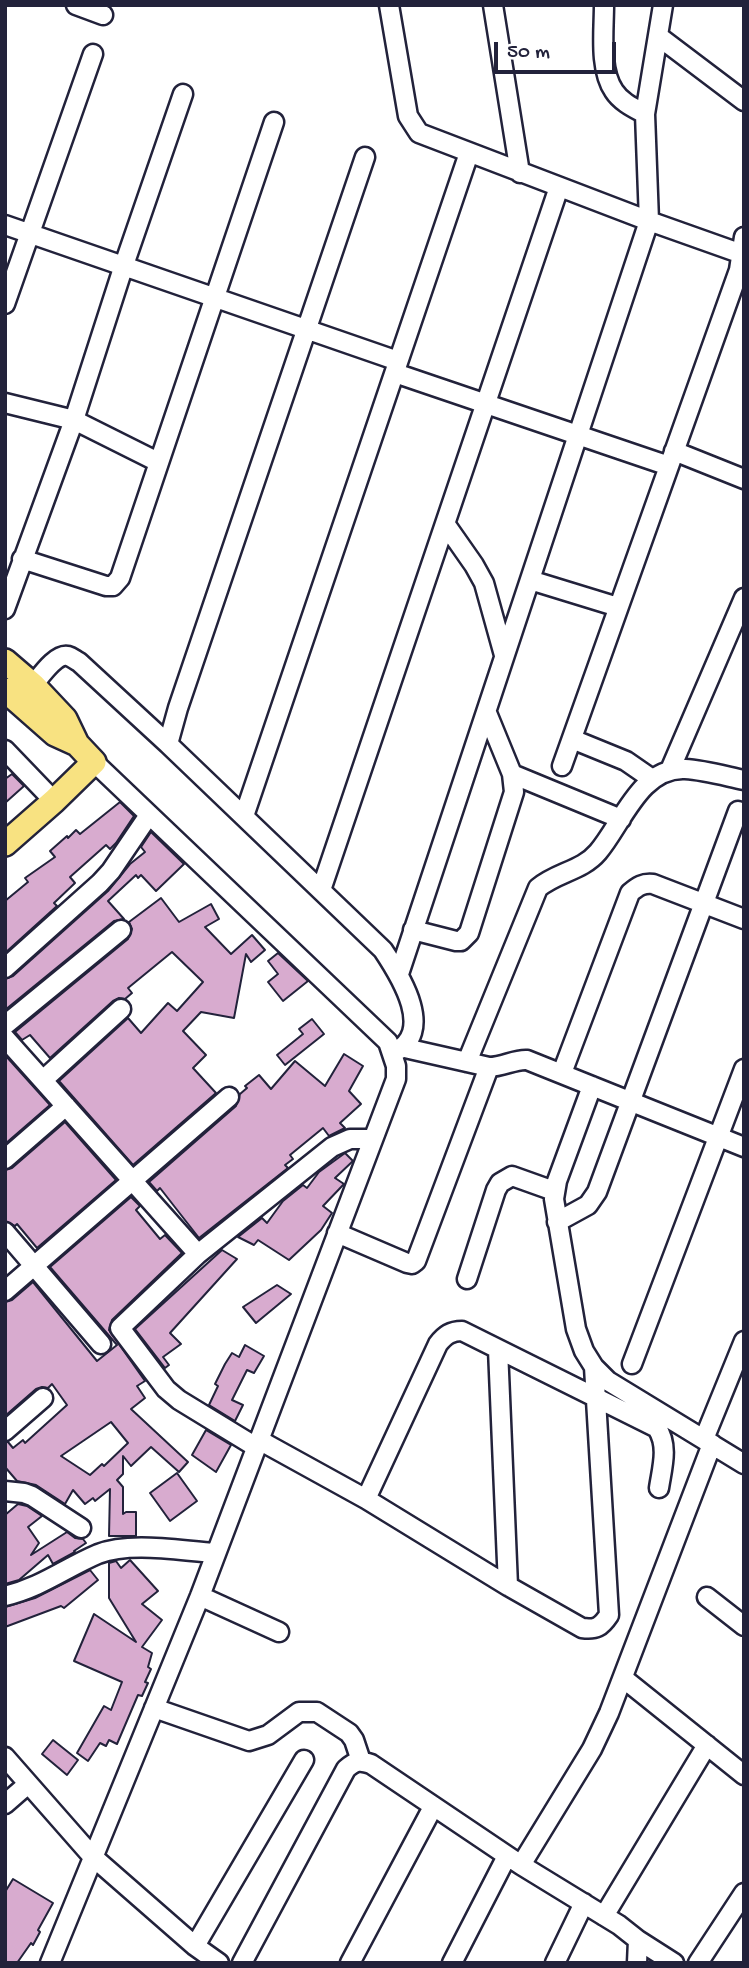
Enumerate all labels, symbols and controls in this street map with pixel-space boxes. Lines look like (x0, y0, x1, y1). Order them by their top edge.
scale bar (497, 28, 620, 72)
text: 50 m (507, 41, 550, 66)

